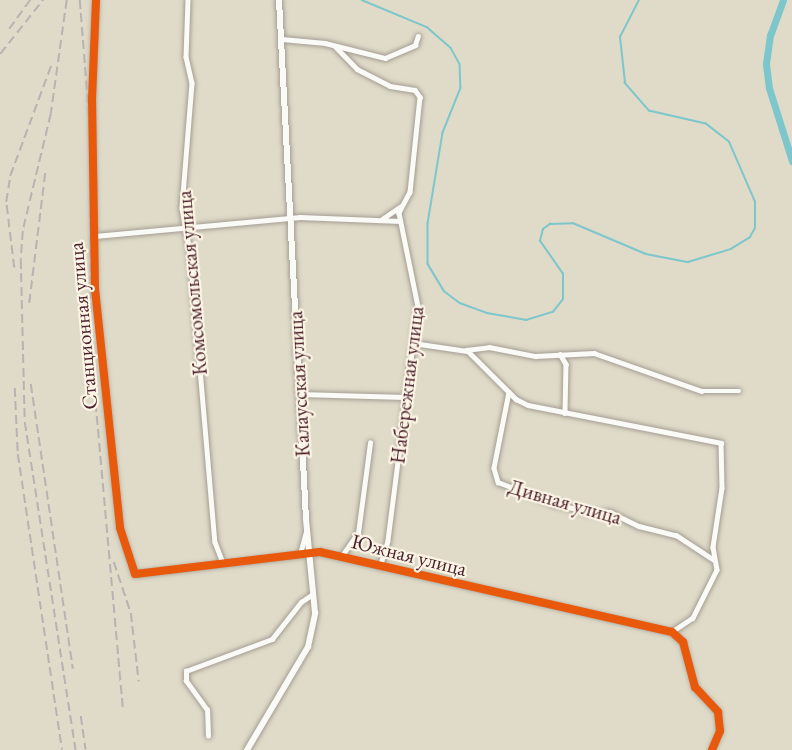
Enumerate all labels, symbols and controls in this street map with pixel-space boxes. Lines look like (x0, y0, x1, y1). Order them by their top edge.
street label: Комсомольская улица (171, 189, 213, 377)
street label: Станционная улица (63, 241, 103, 411)
street label: Набережная улица (385, 305, 429, 465)
street label: Калаусская улица (283, 310, 315, 458)
street label: Дивная улица (505, 474, 625, 530)
street label: Южная улица (349, 528, 469, 582)

